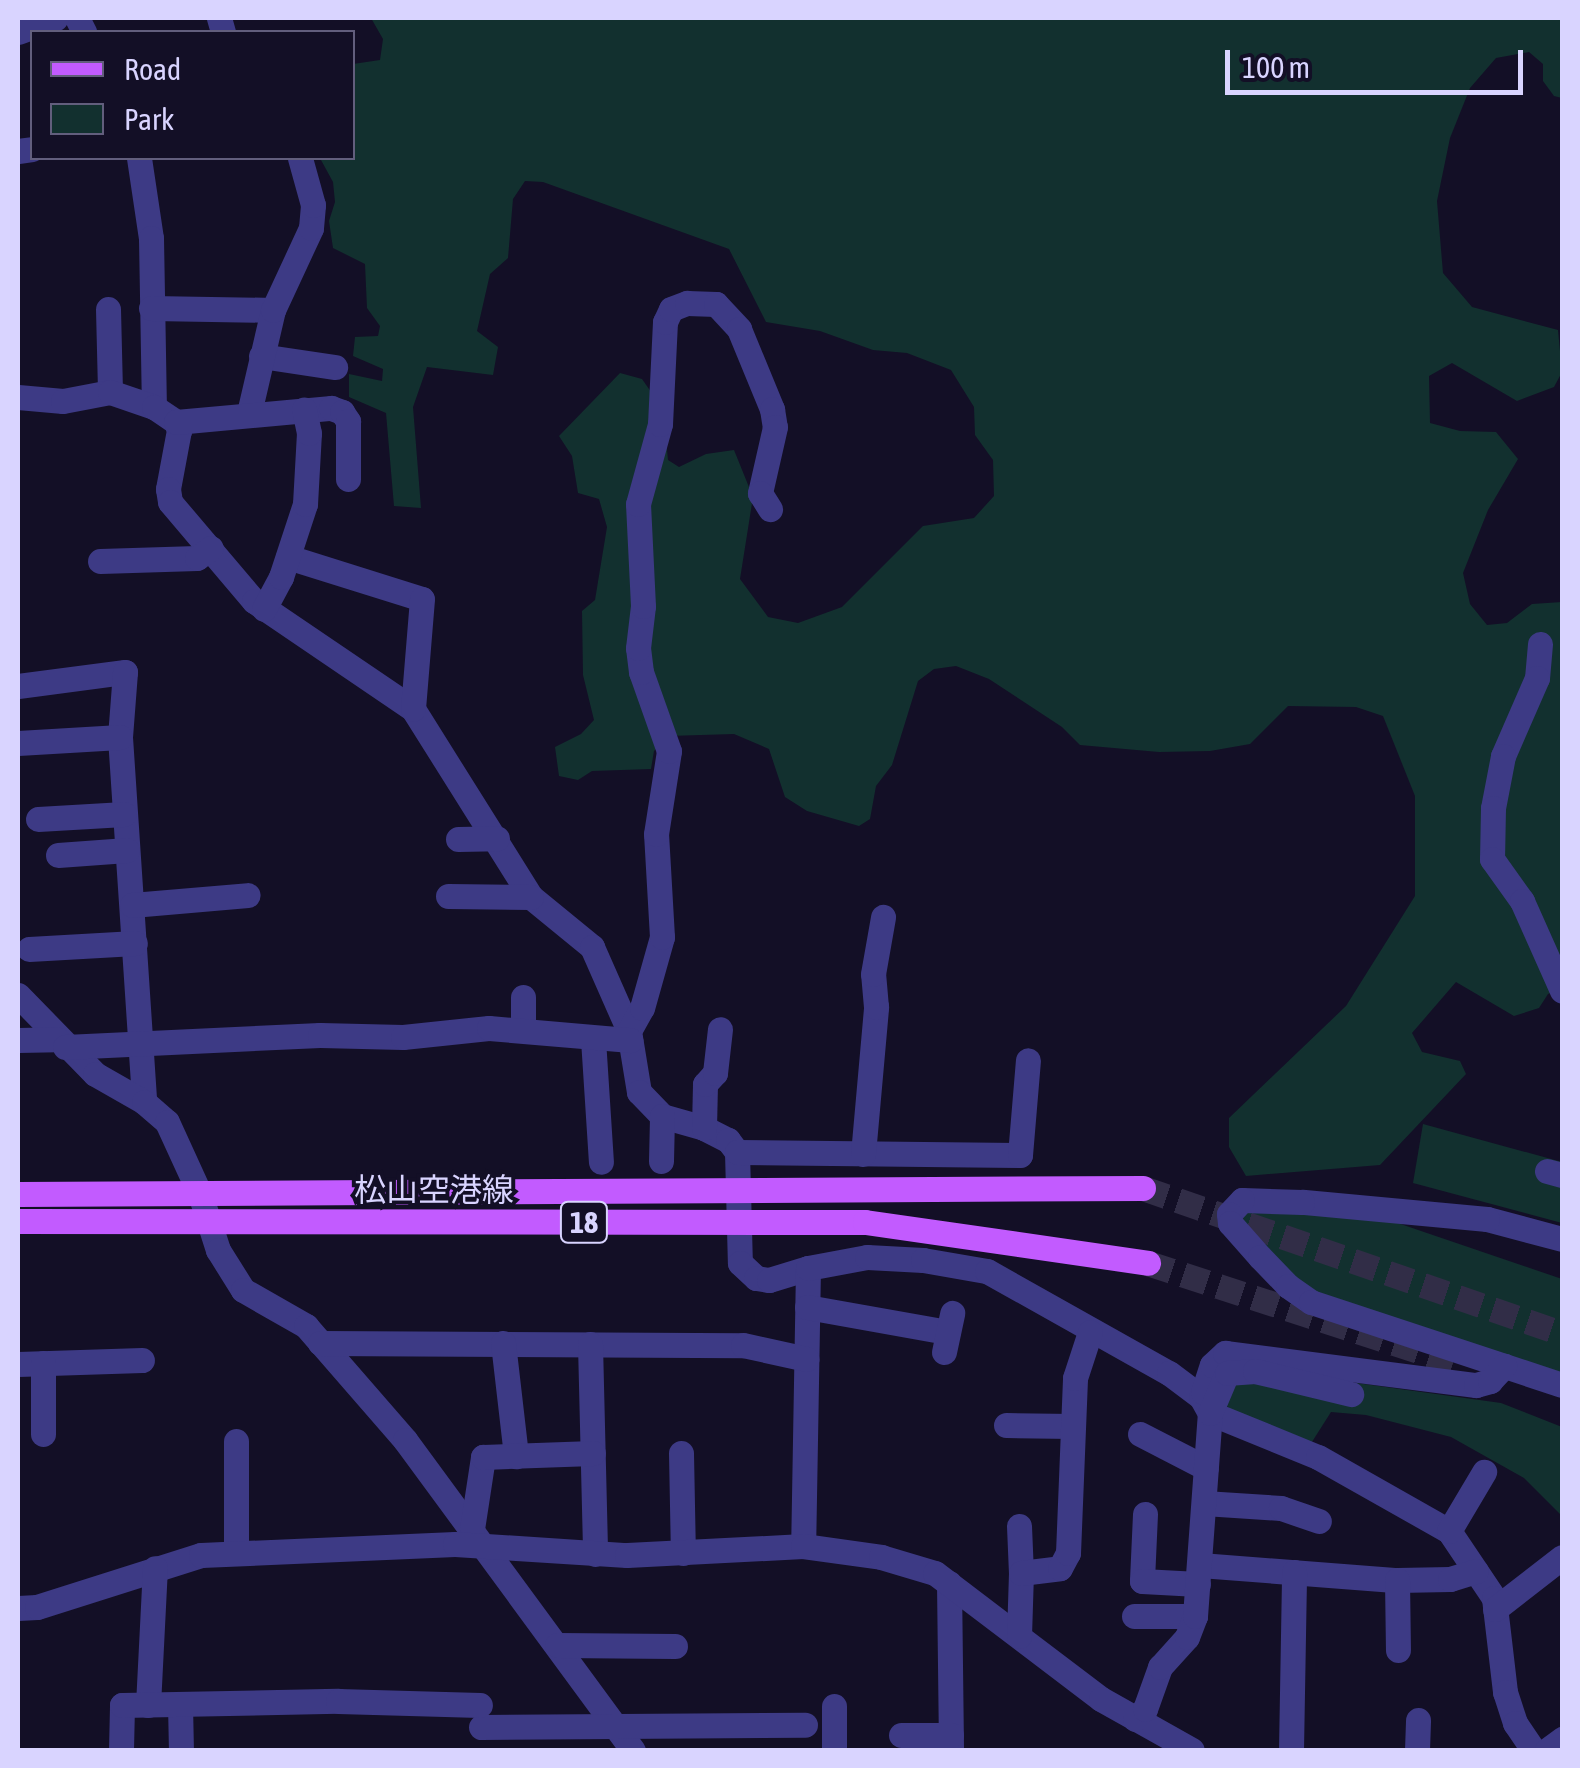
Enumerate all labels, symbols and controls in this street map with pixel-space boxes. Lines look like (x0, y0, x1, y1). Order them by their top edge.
legend (30, 30, 355, 160)
scale bar (1230, 30, 1528, 92)
text: 100 m (1242, 50, 1310, 84)
text: Road (124, 52, 181, 86)
text: Park (124, 102, 174, 136)
street label: 松山空港線 (354, 1171, 514, 1209)
road number: 18 (559, 1197, 609, 1247)

